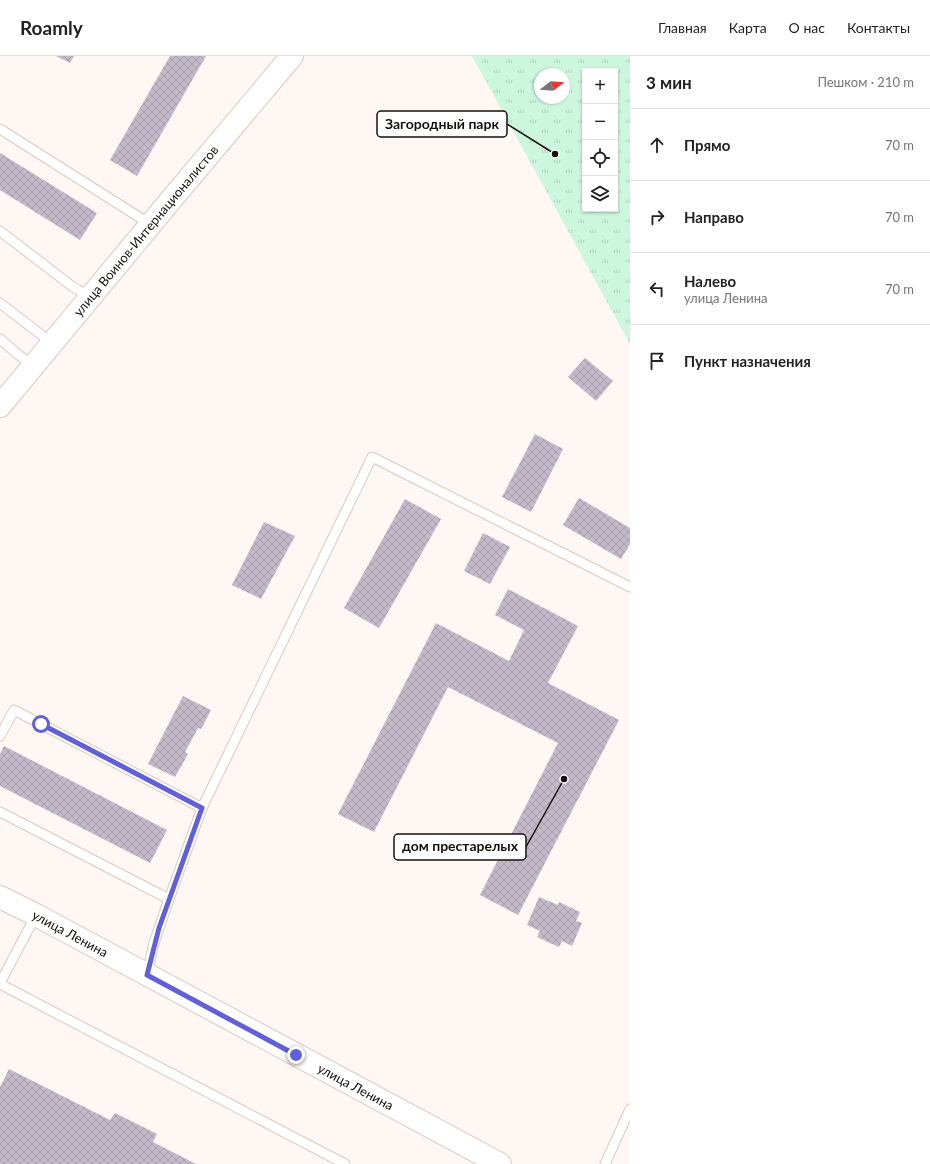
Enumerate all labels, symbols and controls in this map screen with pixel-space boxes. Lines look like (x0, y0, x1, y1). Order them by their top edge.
text: Roamly (20, 16, 83, 39)
text: Главная (658, 19, 707, 36)
text: Карта (729, 19, 767, 36)
text: О нас (789, 19, 825, 36)
text: Контакты (847, 19, 910, 36)
north arrow (534, 68, 570, 104)
map controls (582, 68, 618, 212)
button: + (582, 68, 618, 104)
text: 3 мин (646, 72, 692, 93)
text: Пешком · 210 m (817, 74, 914, 90)
button: − (582, 104, 618, 140)
callout: Загородный парк (377, 111, 507, 137)
text: Загородный парк (385, 115, 499, 132)
icon: ahead (646, 134, 668, 156)
text: Прямо (684, 136, 730, 154)
text: 70 m (885, 137, 914, 153)
button: locate (582, 140, 618, 176)
street label: улица Воинов-Интернационалистов (70, 142, 221, 319)
button: layers (582, 176, 618, 212)
icon: right (646, 206, 668, 228)
text: Направо (684, 208, 744, 226)
text: 70 m (885, 209, 914, 225)
text: Налево (684, 272, 736, 290)
icon: left (646, 278, 668, 300)
text: 70 m (885, 281, 914, 297)
text: улица Ленина (684, 290, 768, 306)
icon: arrive (646, 350, 668, 372)
text: Пункт назначения (684, 352, 811, 370)
route start (32, 715, 50, 733)
callout: дом престарелых (394, 834, 526, 860)
text: дом престарелых (402, 837, 519, 854)
street label: улица Ленина (30, 907, 111, 960)
route end (287, 1046, 305, 1064)
street label: улица Ленина (315, 1060, 396, 1113)

